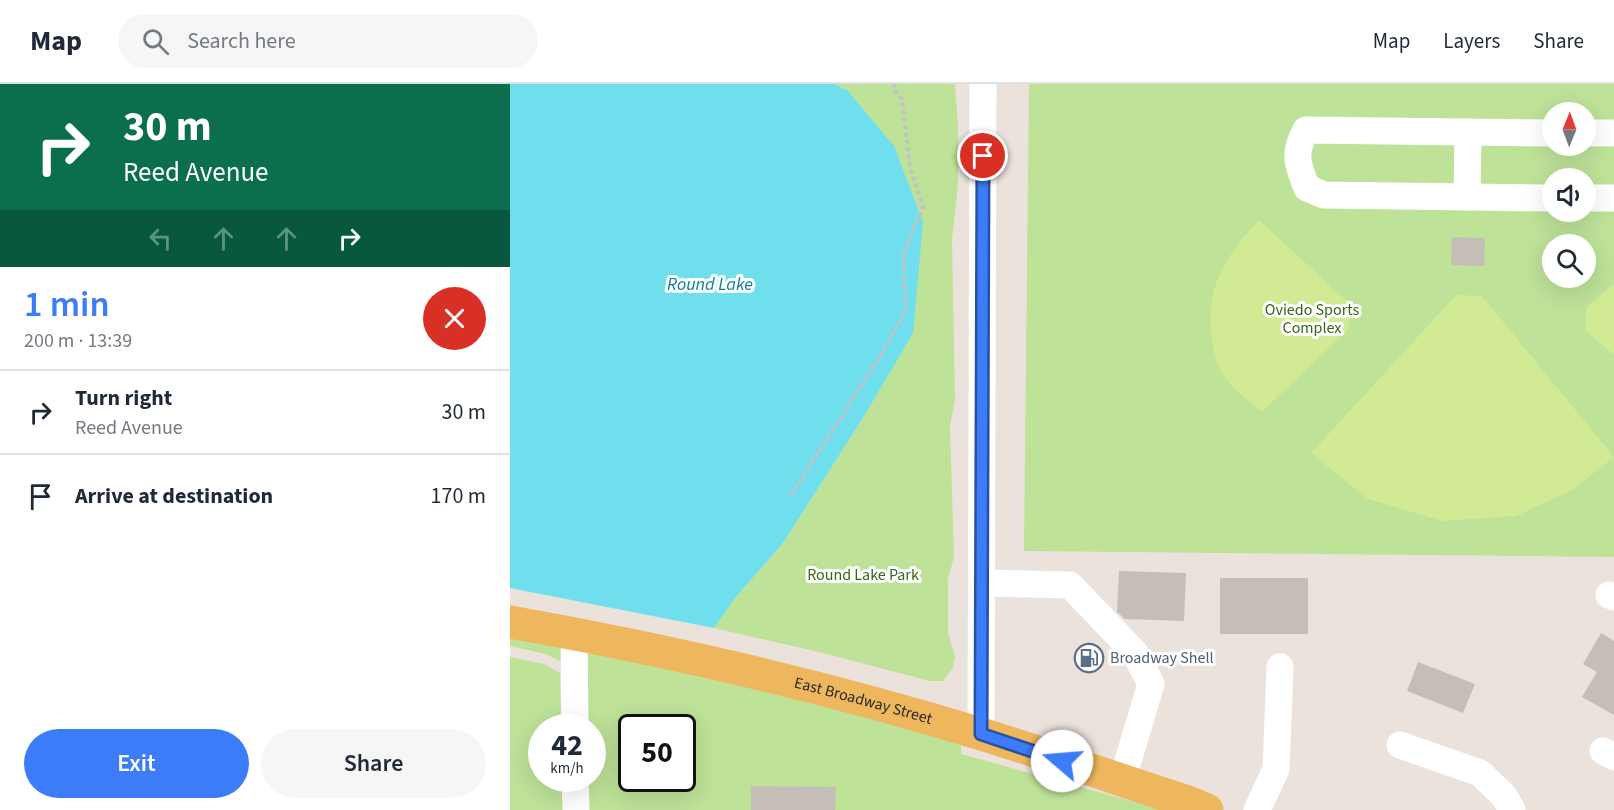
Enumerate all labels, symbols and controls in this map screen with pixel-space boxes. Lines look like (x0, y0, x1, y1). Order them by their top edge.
search box (118, 14, 538, 68)
text: Map (30, 21, 82, 61)
icon: search (139, 25, 172, 58)
text: Search here (187, 25, 296, 57)
text: Map (1373, 26, 1410, 56)
text: Layers (1443, 26, 1500, 56)
text: Share (1533, 26, 1584, 56)
text: 30 m (123, 97, 212, 157)
north arrow (1542, 102, 1596, 156)
map controls (1542, 102, 1596, 288)
icon: right (24, 108, 102, 186)
pin (957, 130, 1008, 181)
icon: arrive (966, 139, 999, 172)
text: Reed Avenue (123, 153, 268, 192)
button: sound (1542, 168, 1596, 222)
icon: left (144, 222, 177, 255)
icon: ahead (207, 222, 240, 255)
icon: ahead (270, 222, 303, 255)
icon: right (333, 222, 366, 255)
button: search (1542, 234, 1596, 288)
water label: Round Lake (667, 272, 753, 297)
text: 1 min (24, 279, 110, 330)
button: close (423, 287, 486, 350)
park label: Oviedo Sports Complex (1265, 299, 1359, 339)
text: 200 m · 13:39 (24, 327, 132, 355)
text: Turn right (75, 382, 172, 414)
icon: right (24, 396, 57, 429)
text: 30 m (441, 396, 486, 428)
text: Reed Avenue (75, 414, 183, 442)
icon: arrive (24, 480, 57, 513)
text: Arrive at destination (75, 480, 273, 512)
text: 170 m (431, 480, 486, 512)
park label: Round Lake Park (807, 564, 919, 586)
fuel station icon: Broadway Shell (1073, 642, 1105, 674)
place label: Broadway Shell (1110, 647, 1214, 669)
street label: East Broadway Street (792, 672, 935, 730)
speed limit sign: 50 (618, 714, 696, 792)
text: 42 (551, 724, 583, 767)
button: Exit (24, 729, 249, 798)
button: Share (261, 729, 486, 798)
position arrow (1030, 729, 1094, 793)
text: km/h (550, 758, 584, 779)

